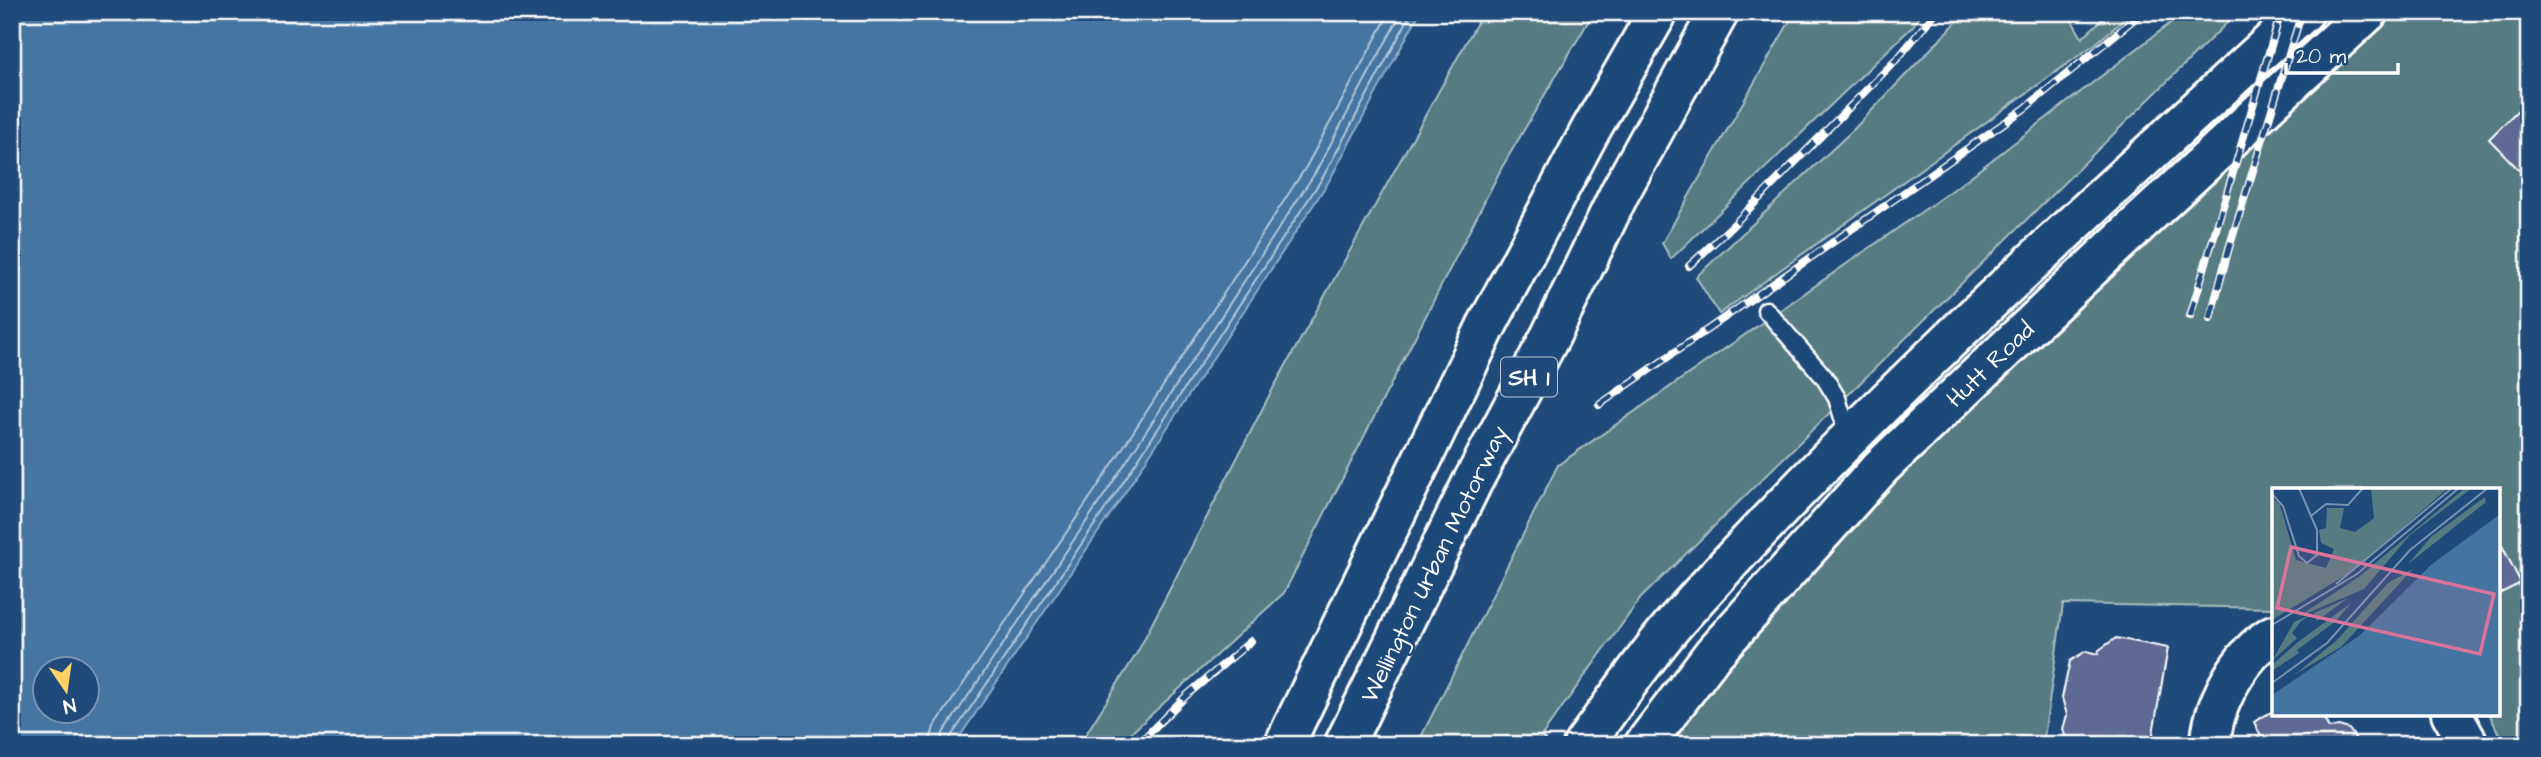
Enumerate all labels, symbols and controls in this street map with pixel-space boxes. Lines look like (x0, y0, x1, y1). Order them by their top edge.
scale bar (2286, 32, 2398, 76)
text: 20 m (2296, 42, 2347, 71)
street label: Hutt Road (1939, 314, 2042, 415)
road number: SH 1 (1501, 358, 1557, 396)
street label: Wellington Urban Motorway (1353, 420, 1518, 709)
inset map (2272, 488, 2499, 715)
north arrow (32, 656, 102, 726)
text: N (61, 691, 78, 720)

